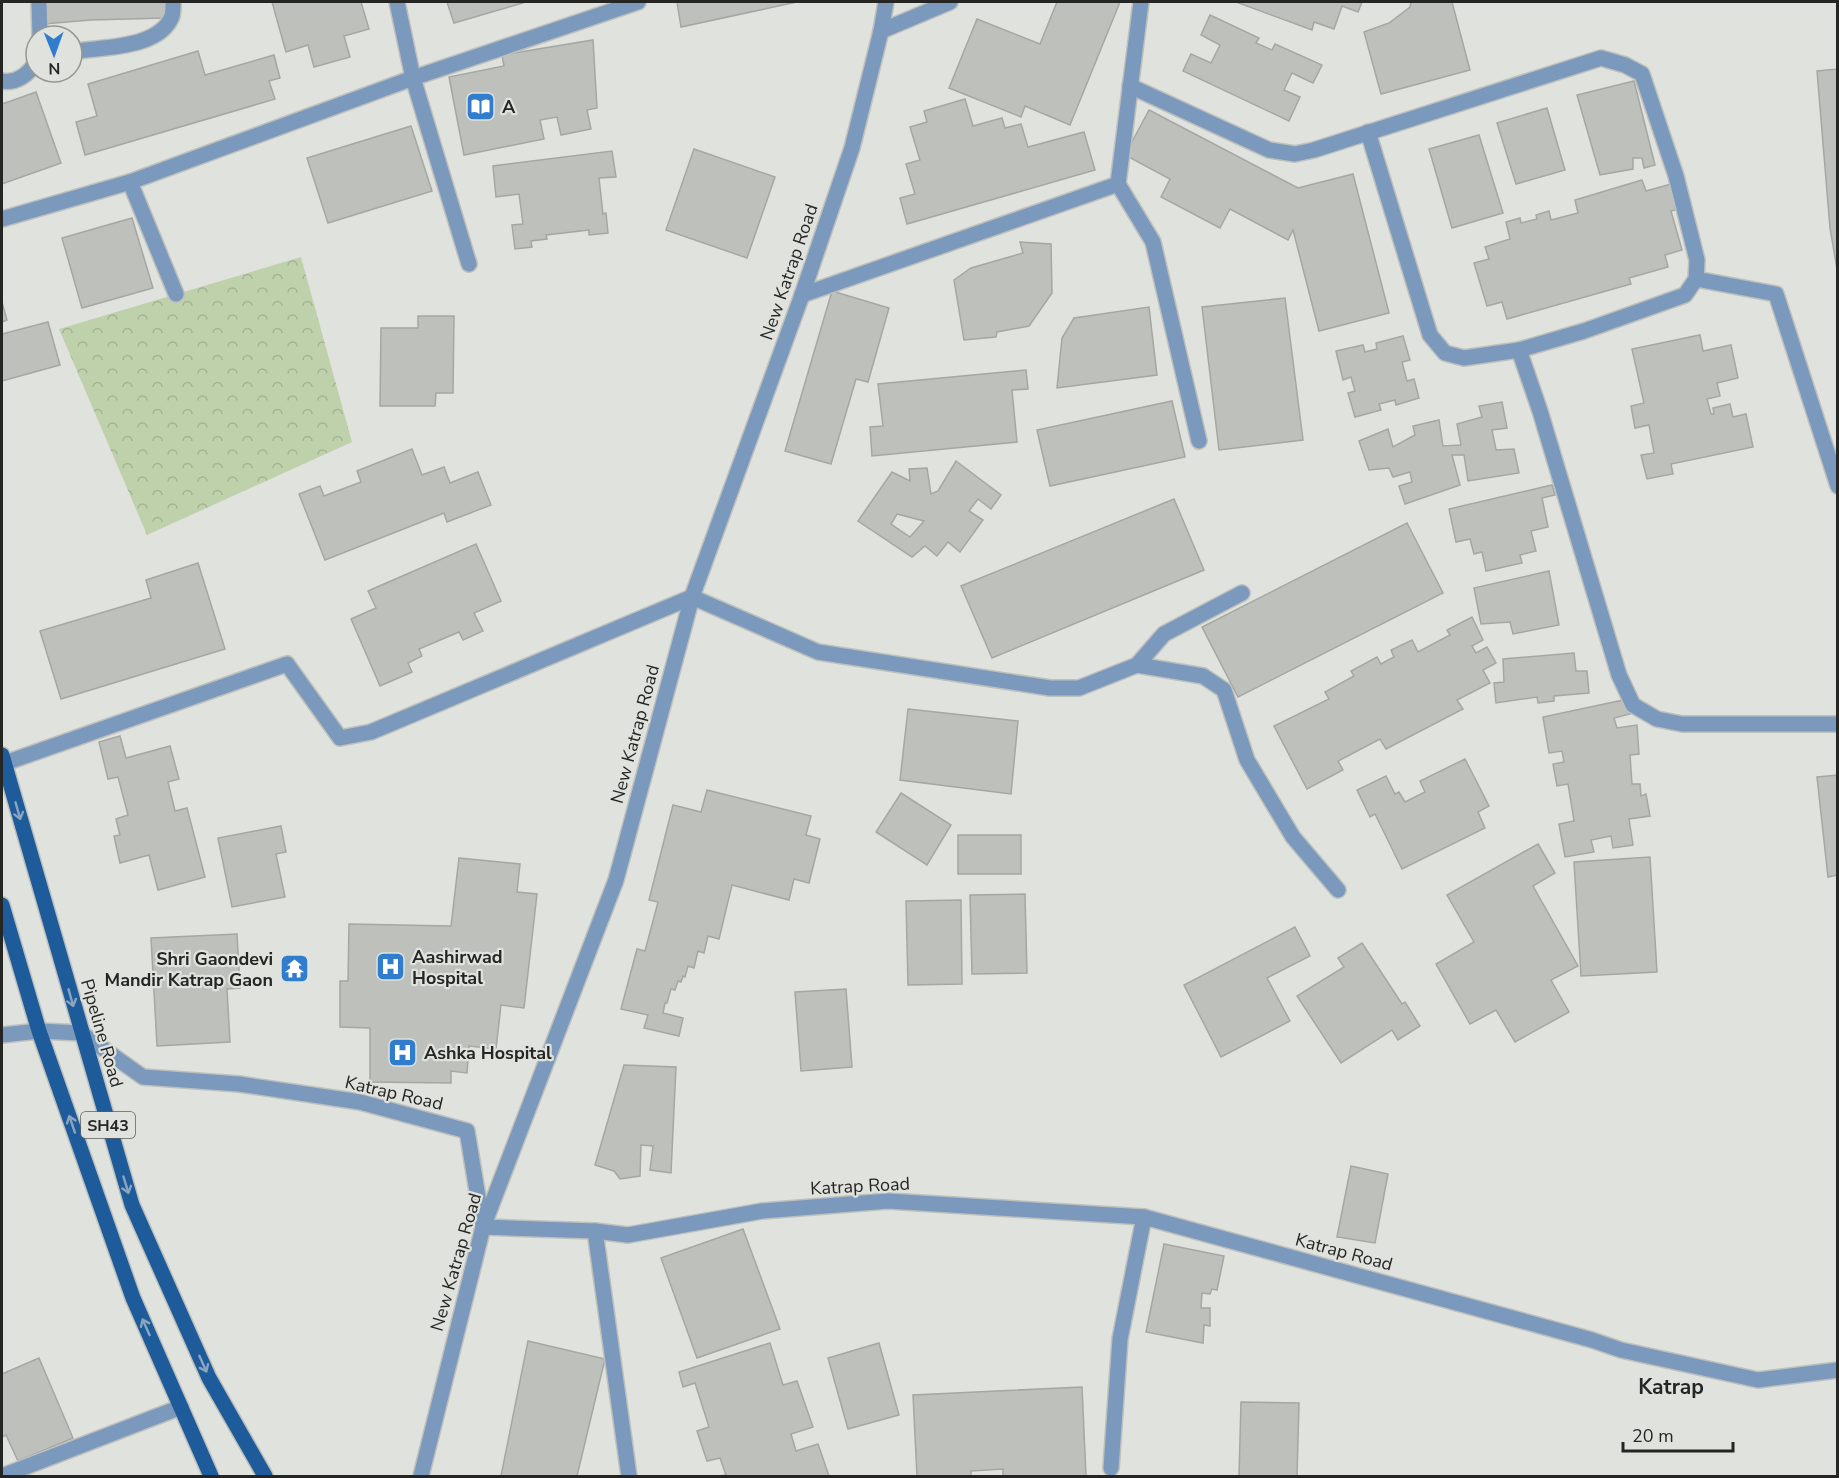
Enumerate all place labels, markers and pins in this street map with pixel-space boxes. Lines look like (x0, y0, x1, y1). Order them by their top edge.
library icon: A (465, 91, 497, 123)
place label: A (502, 95, 516, 119)
place label: Aashirwad Hospital (412, 945, 503, 990)
place label: Shri Gaondevi Mandir Katrap Gaon (105, 947, 273, 992)
hospital icon: Aashirwad Hospital (375, 951, 407, 983)
temple icon: Shri Gaondevi Mandir Katrap Gaon (278, 953, 310, 985)
hospital icon: Ashka Hospital (387, 1037, 419, 1069)
place label: Ashka Hospital (424, 1041, 552, 1065)

